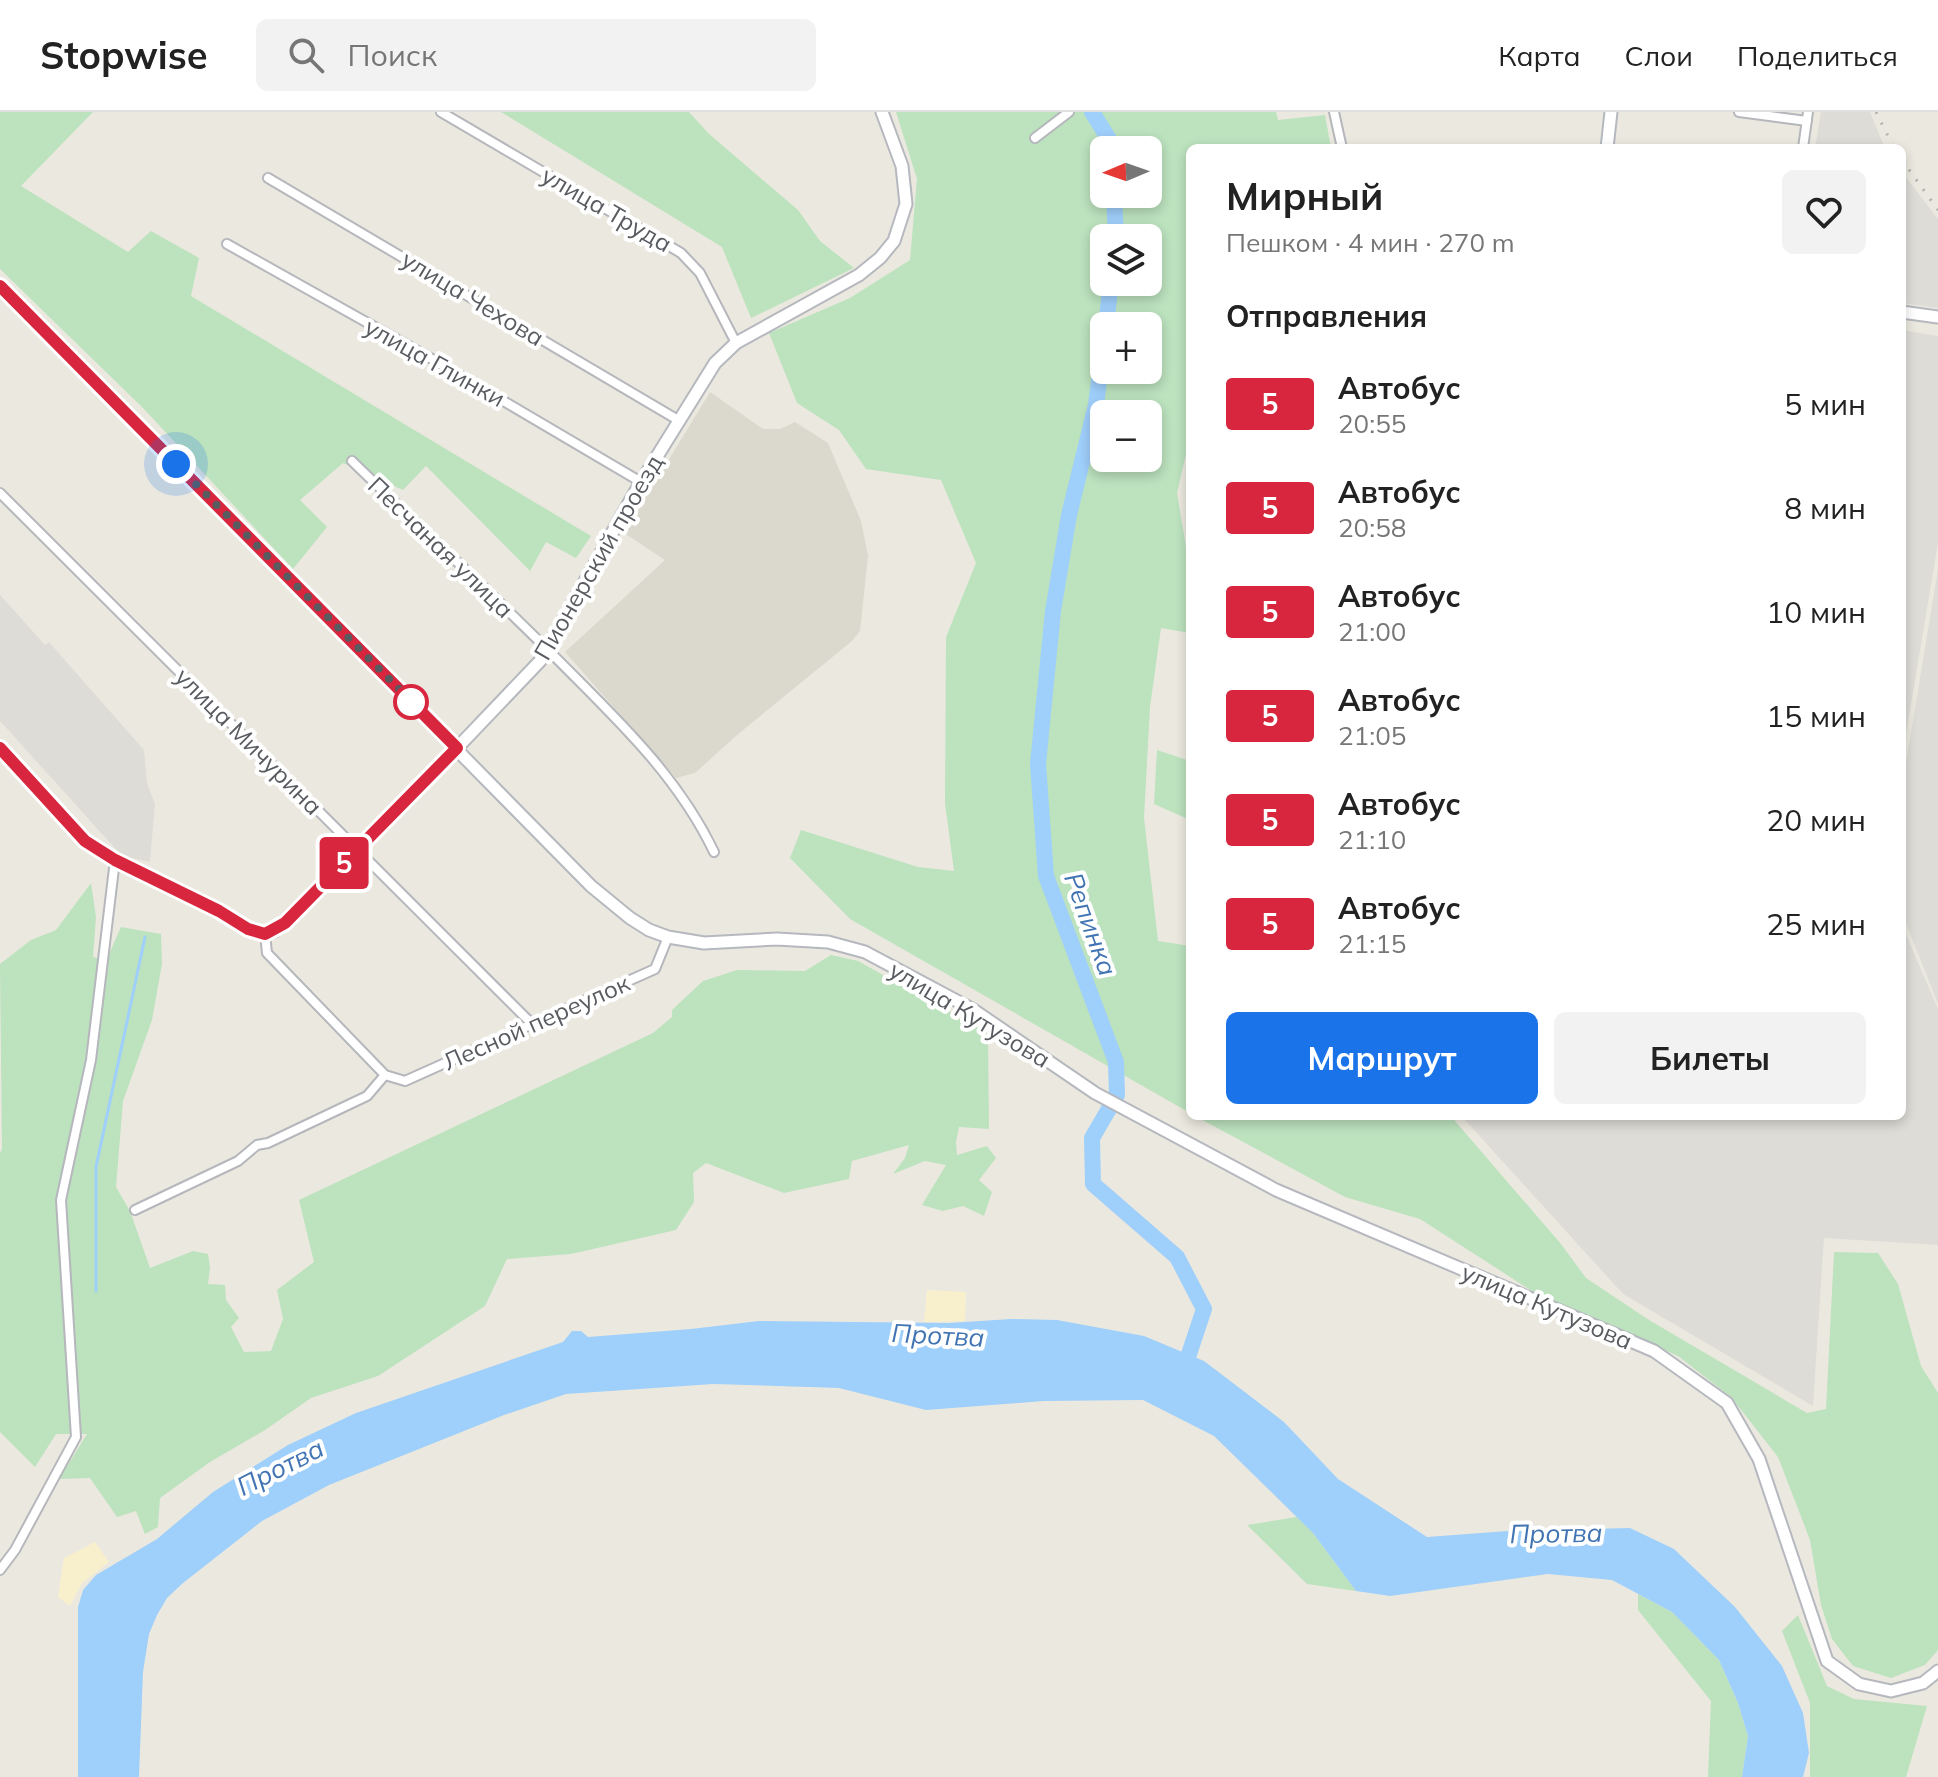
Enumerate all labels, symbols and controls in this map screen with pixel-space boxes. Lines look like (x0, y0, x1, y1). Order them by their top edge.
search box (256, 19, 816, 91)
text: Stopwise (40, 31, 208, 79)
icon: search (284, 33, 328, 77)
text: Поиск (348, 36, 437, 74)
text: Карта (1498, 38, 1581, 73)
text: Слои (1625, 38, 1693, 73)
text: Поделиться (1737, 38, 1898, 73)
north arrow (1090, 136, 1162, 208)
map controls (1090, 136, 1162, 472)
street label: улица Труда (537, 160, 677, 258)
button: heart (1782, 170, 1866, 254)
text: Мирный (1226, 172, 1383, 220)
button: layers (1090, 224, 1162, 296)
text: Пешком · 4 мин · 270 m (1226, 226, 1515, 259)
street label: улица Чехова (396, 244, 550, 352)
text: Отправления (1226, 297, 1427, 335)
street label: улица Глинки (359, 311, 511, 413)
button: + (1090, 312, 1162, 384)
text: Автобус (1338, 369, 1461, 407)
text: 5 мин (1784, 385, 1866, 423)
text: 5 (1262, 386, 1278, 421)
button: − (1090, 400, 1162, 472)
text: 20:55 (1338, 407, 1406, 440)
your location (156, 444, 196, 484)
street label: Пионерский проезд (527, 449, 669, 665)
street label: Песчаная улица (362, 470, 520, 624)
text: Автобус (1338, 473, 1461, 511)
text: 8 мин (1784, 489, 1866, 527)
text: 5 (1262, 490, 1278, 525)
text: 20:58 (1338, 511, 1406, 544)
text: Автобус (1338, 577, 1461, 615)
text: 10 мин (1766, 593, 1866, 631)
text: 5 (1262, 594, 1278, 629)
text: 21:00 (1338, 615, 1406, 648)
street label: улица Мичурина (169, 661, 329, 821)
text: Автобус (1338, 681, 1461, 719)
unlabelled marker (394, 685, 428, 719)
text: 15 мин (1766, 697, 1866, 735)
text: 5 (1262, 698, 1278, 733)
text: 21:05 (1338, 719, 1406, 752)
text: Автобус (1338, 785, 1461, 823)
text: 20 мин (1766, 801, 1866, 839)
text: 5 (1262, 802, 1278, 837)
text: 21:10 (1338, 823, 1406, 856)
line badge: 5 (318, 837, 370, 889)
text: 5 (336, 845, 352, 880)
water label: Репинка (1057, 868, 1125, 980)
text: Автобус (1338, 889, 1461, 927)
text: 25 мин (1766, 905, 1866, 943)
text: 5 (1262, 906, 1278, 941)
text: 21:15 (1338, 927, 1406, 960)
street label: улица Кутузова (884, 954, 1056, 1074)
street label: Лесной переулок (438, 967, 634, 1077)
button: Маршрут (1226, 1012, 1538, 1104)
button: Билеты (1554, 1012, 1866, 1104)
street label: улица Кутузова (1457, 1257, 1637, 1355)
water label: Протва (891, 1316, 985, 1354)
water label: Протва (231, 1431, 329, 1503)
water label: Протва (1509, 1516, 1603, 1550)

